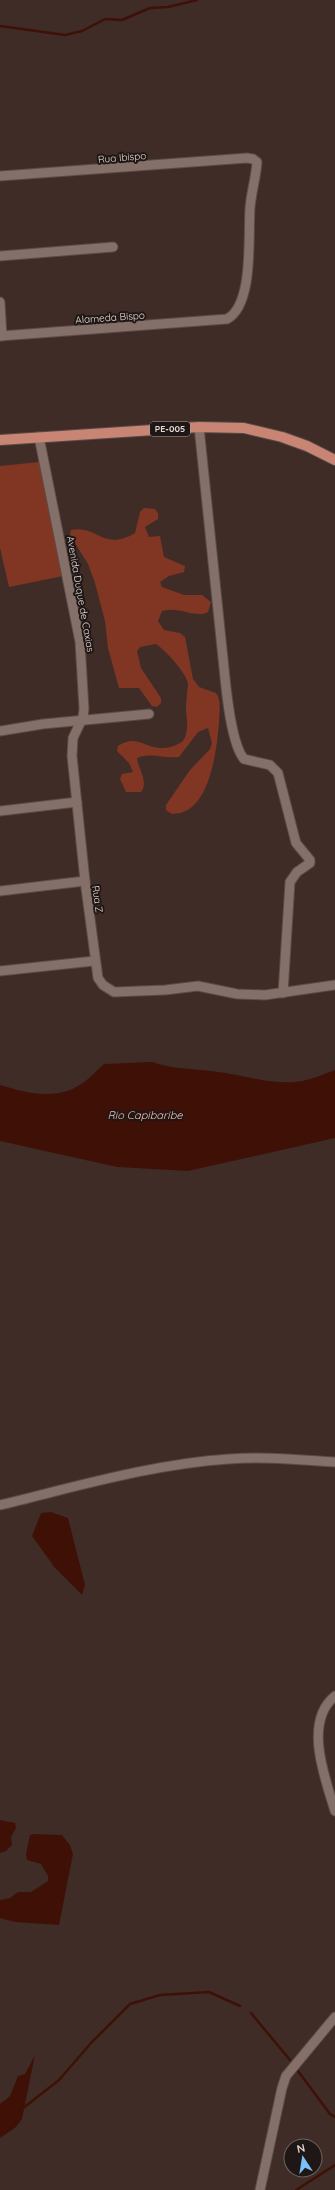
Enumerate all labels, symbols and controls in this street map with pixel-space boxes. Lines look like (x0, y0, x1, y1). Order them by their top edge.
street label: Rua Ibispo (97, 149, 147, 166)
street label: Alameda Bispo (75, 309, 145, 326)
road number: PE-005 (150, 422, 190, 436)
street label: Avenida Duque de Caxias (64, 535, 97, 653)
street label: Rua Z (89, 885, 106, 914)
water label: Rio Capibaribe (107, 1108, 183, 1122)
north arrow (283, 2138, 323, 2178)
text: N (296, 2141, 306, 2156)

